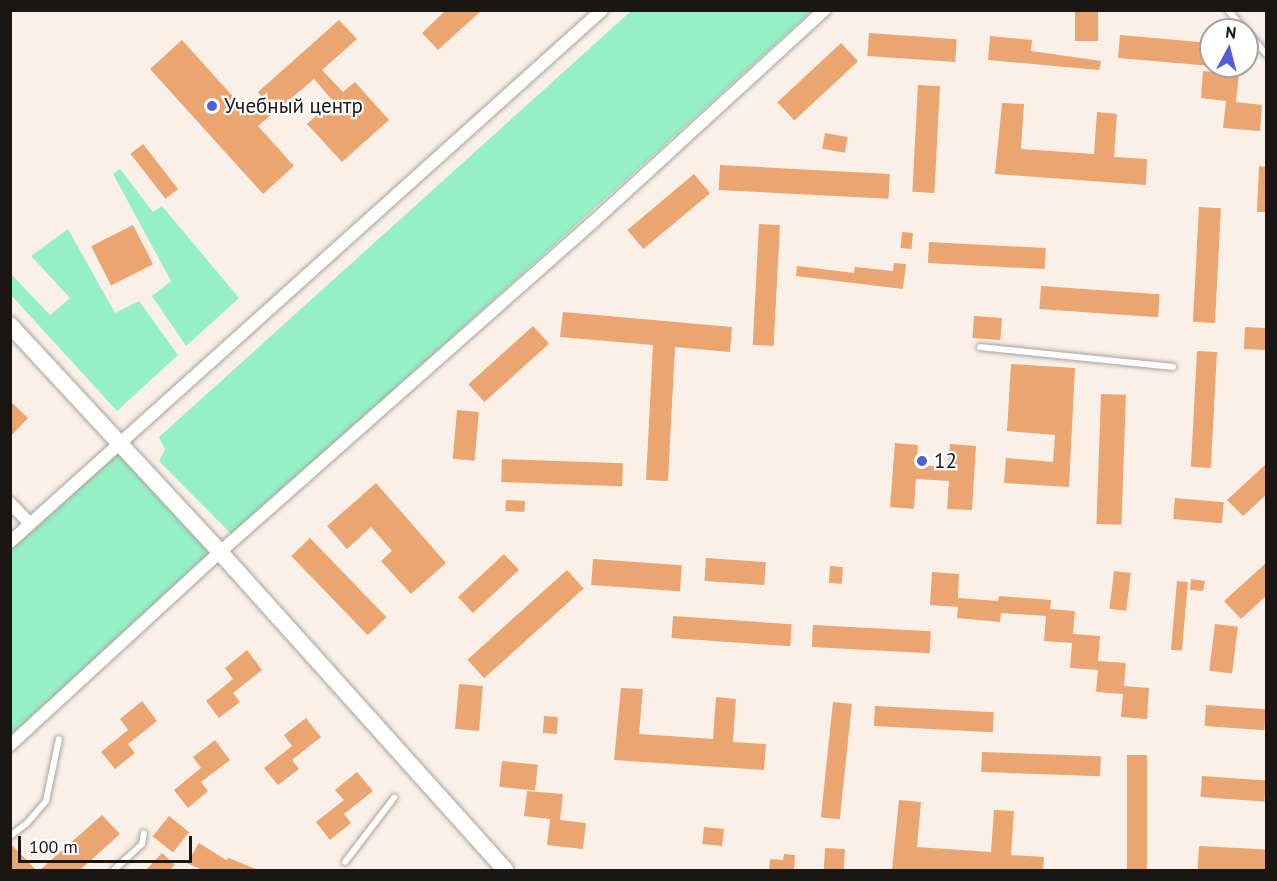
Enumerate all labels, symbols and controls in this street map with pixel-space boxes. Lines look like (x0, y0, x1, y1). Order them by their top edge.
north arrow (1199, 18, 1259, 78)
text: N (1225, 22, 1237, 43)
place label: Учебный центр (224, 93, 363, 119)
marker: Учебный центр (205, 99, 219, 113)
place label: 12 (934, 448, 957, 474)
marker: 12 (915, 454, 929, 468)
scale bar (21, 824, 195, 862)
text: 100 m (29, 835, 78, 858)

